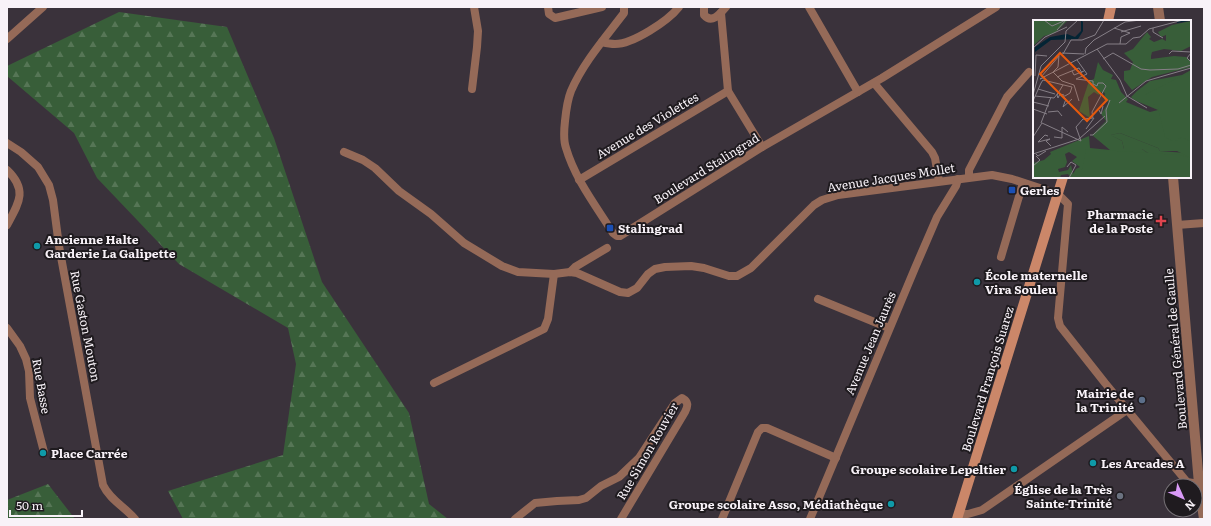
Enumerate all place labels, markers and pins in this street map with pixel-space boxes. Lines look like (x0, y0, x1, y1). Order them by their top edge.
place label: Gerles (1020, 181, 1059, 199)
marker: Gerles (1007, 185, 1017, 195)
place label: Pharmacie de la Poste (1087, 205, 1153, 237)
marker: Pharmacie de la Poste (1156, 216, 1166, 226)
place label: Stalingrad (618, 219, 683, 237)
marker: Stalingrad (605, 223, 615, 233)
place label: Ancienne Halte Garderie La Galipette (45, 230, 176, 262)
marker: Ancienne Halte Garderie La Galipette (32, 241, 42, 251)
place label: École maternelle Vira Souleu (985, 266, 1088, 298)
marker: École maternelle Vira Souleu (972, 277, 982, 287)
place label: Mairie de la Trinité (1076, 384, 1134, 416)
marker: Mairie de la Trinité (1137, 395, 1147, 405)
place label: Place Carrée (51, 444, 128, 462)
marker: Place Carrée (38, 448, 48, 458)
place label: Les Arcades A (1101, 454, 1185, 472)
marker: Les Arcades A (1088, 458, 1098, 468)
place label: Groupe scolaire Lepeltier (851, 460, 1006, 478)
marker: Groupe scolaire Lepeltier (1009, 464, 1019, 474)
place label: Église de la Très Sainte-Trinité (1014, 480, 1112, 512)
marker: Église de la Très Sainte-Trinité (1115, 491, 1125, 501)
place label: Groupe scolaire Asso, Médiathèque (669, 495, 883, 513)
marker: Groupe scolaire Asso, Médiathèque (886, 499, 896, 509)

